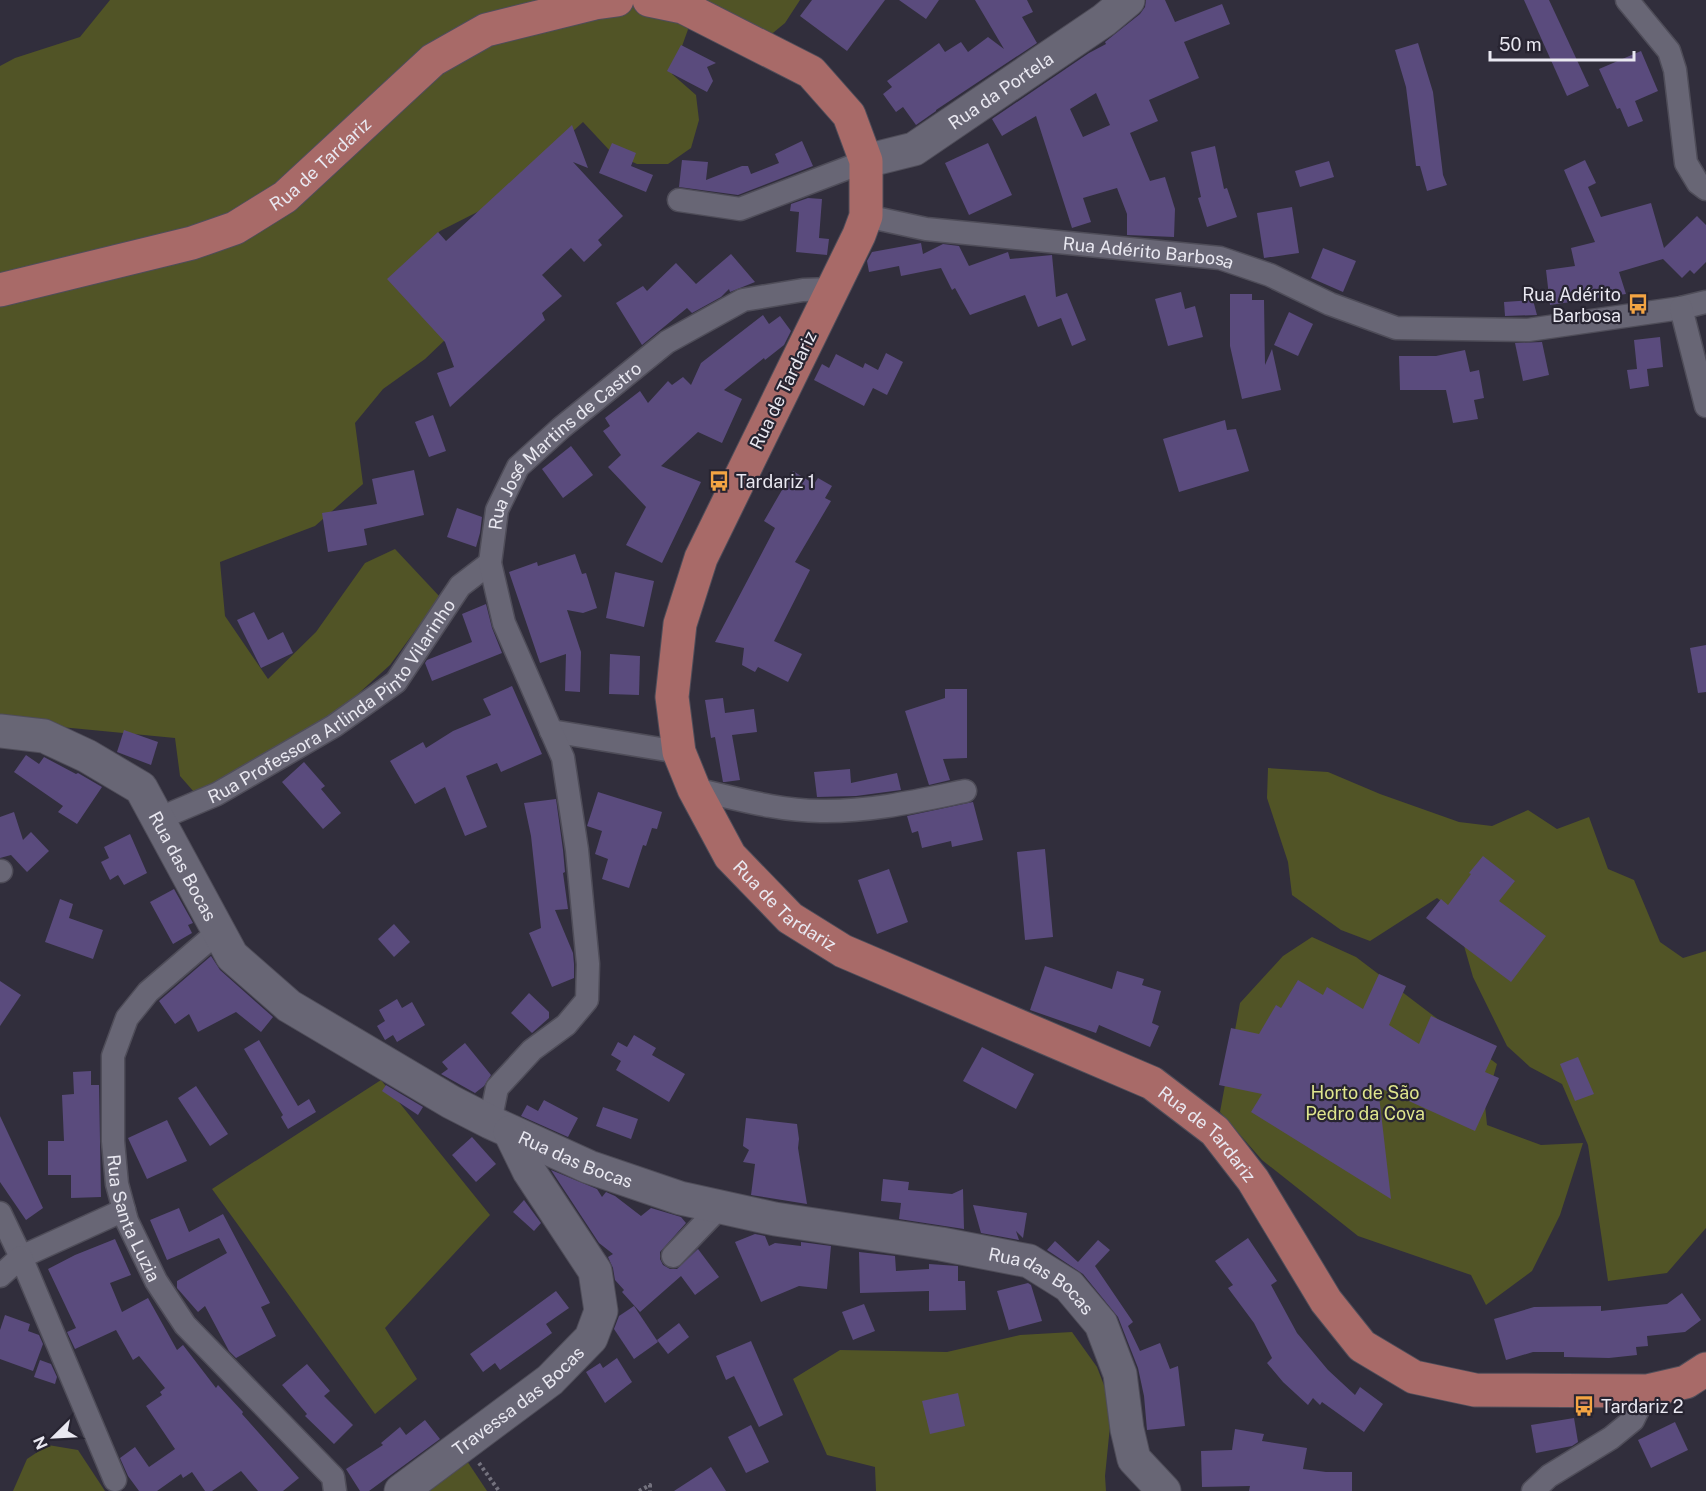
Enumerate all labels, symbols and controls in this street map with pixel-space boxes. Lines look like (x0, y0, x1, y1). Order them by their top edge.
scale bar (1490, 24, 1634, 62)
text: 50 m (1499, 34, 1542, 55)
street label: Rua da Portela (944, 47, 1057, 133)
street label: Rua de Tardariz (265, 113, 375, 215)
street label: Rua Adérito Barbosa (1062, 232, 1237, 273)
place label: Rua Adérito Barbosa (1522, 284, 1621, 326)
bus stop icon: Rua Adérito Barbosa (1626, 292, 1650, 316)
street label: Rua de Tardariz (745, 327, 821, 453)
street label: Rua José Martins de Castro (484, 357, 645, 531)
bus stop icon: Tardariz 1 (707, 469, 731, 493)
place label: Tardariz 1 (736, 471, 815, 492)
street label: Rua Professora Arlinda Pinto Vilarinho (204, 595, 459, 807)
street label: Rua das Bocas (145, 807, 221, 924)
street label: Rua de Tardariz (729, 856, 840, 955)
street label: Rua de Tardariz (1154, 1081, 1261, 1186)
park label: Horto de São Pedro da Cova (1305, 1082, 1425, 1124)
street label: Rua das Bocas (515, 1126, 636, 1192)
street label: Rua Santa Luzia (104, 1153, 165, 1285)
street label: Rua das Bocas (987, 1243, 1099, 1318)
street label: Travessa das Bocas (448, 1341, 588, 1460)
bus stop icon: Tardariz 2 (1572, 1394, 1596, 1418)
place label: Tardariz 2 (1601, 1396, 1683, 1417)
north arrow (24, 1407, 84, 1467)
text: N (30, 1433, 52, 1452)

